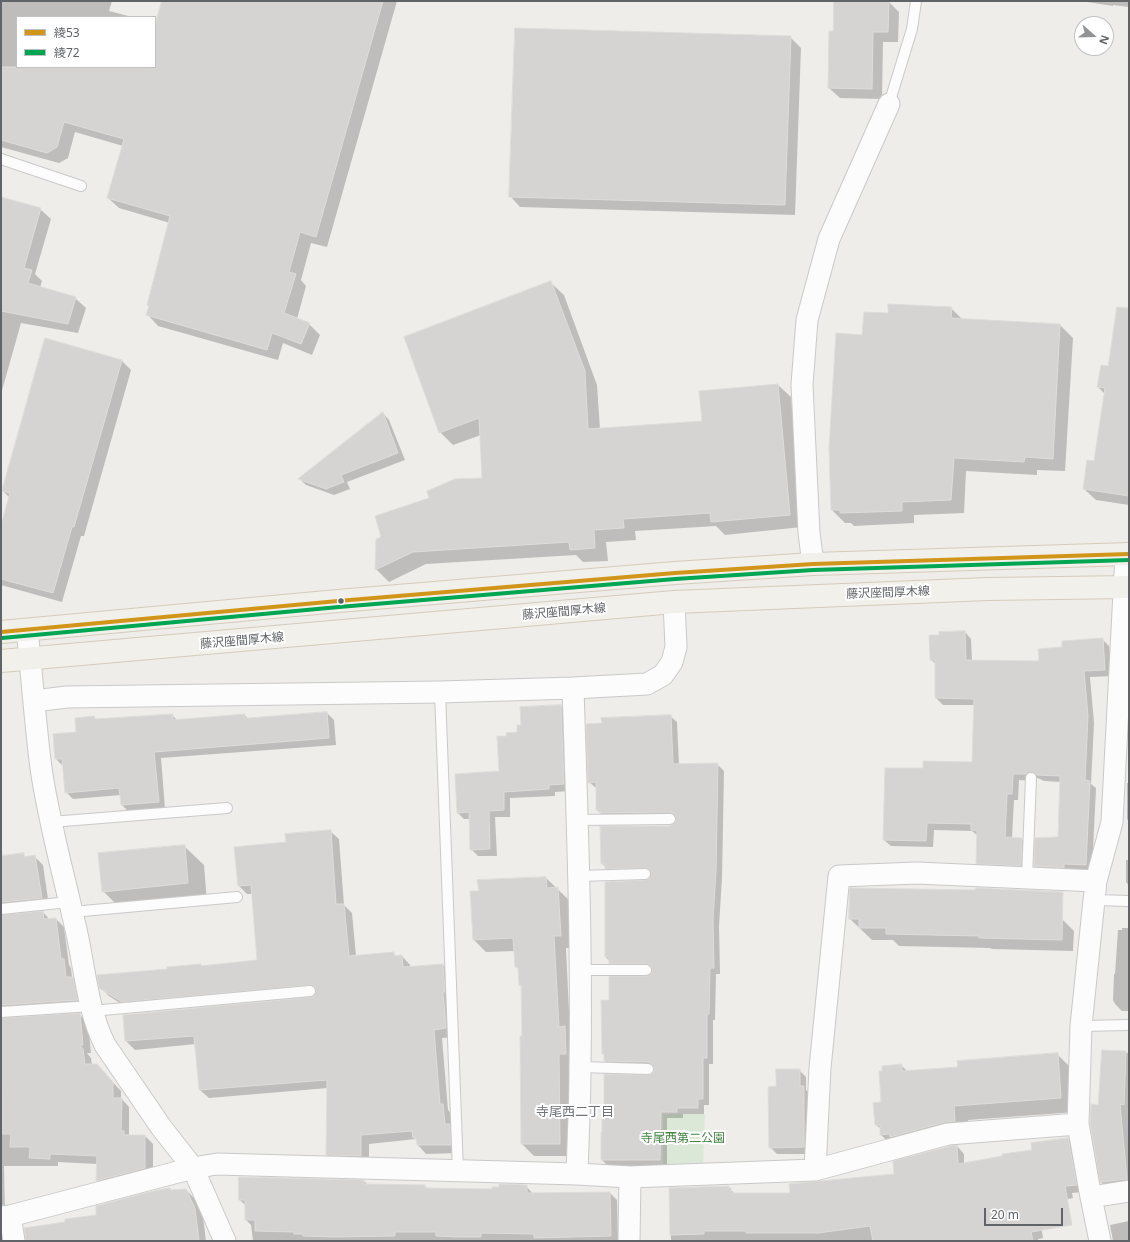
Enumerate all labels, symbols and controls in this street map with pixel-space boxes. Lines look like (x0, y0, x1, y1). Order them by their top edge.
legend (16, 16, 156, 68)
north arrow (1074, 16, 1114, 56)
text: 綾53 (54, 24, 80, 41)
text: N (1096, 33, 1113, 47)
text: 綾72 (54, 44, 80, 61)
street label: 藤沢座間厚木線 (846, 584, 930, 602)
unlabelled marker (336, 596, 346, 606)
street label: 藤沢座間厚木線 (522, 601, 606, 623)
street label: 藤沢座間厚木線 (200, 630, 284, 652)
district label: 寺尾西二丁目 (536, 1104, 614, 1120)
park label: 寺尾西第二公園 (641, 1132, 725, 1146)
scale bar (986, 1200, 1065, 1226)
text: 20 m (991, 1206, 1019, 1223)

